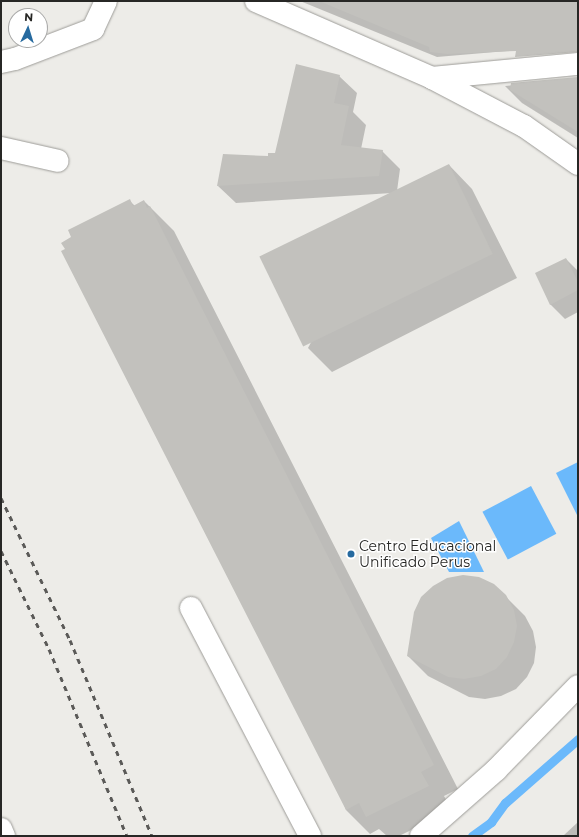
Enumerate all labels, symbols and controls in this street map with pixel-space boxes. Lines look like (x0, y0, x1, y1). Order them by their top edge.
north arrow (8, 8, 48, 48)
text: N (24, 10, 34, 24)
place label: Centro Educacional Unificado Perus (359, 538, 496, 570)
marker: Centro Educacional Unificado Perus (346, 549, 356, 559)

